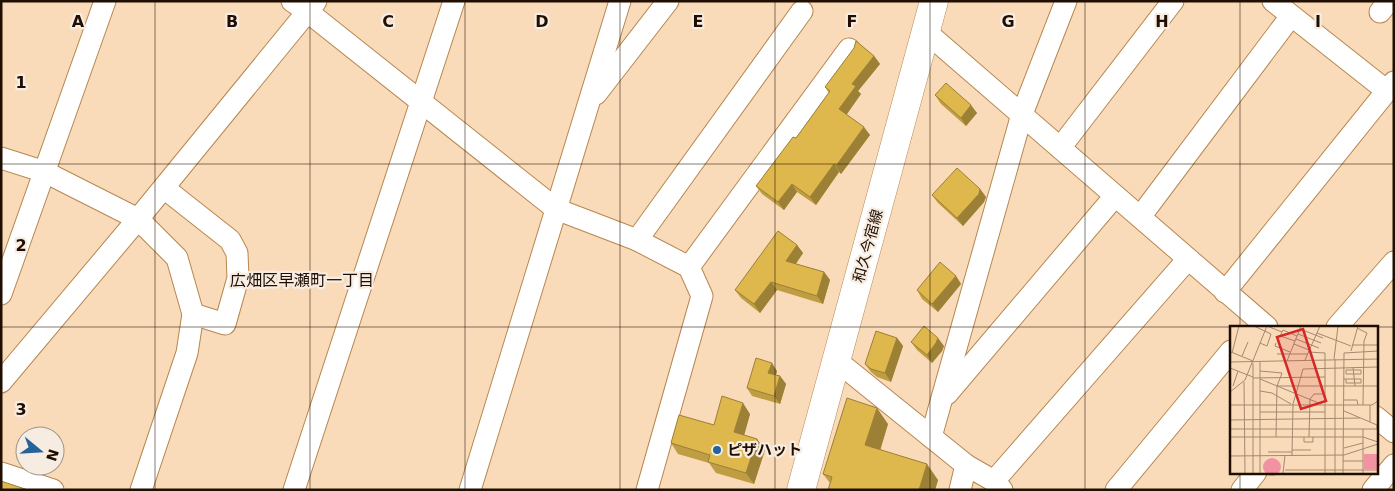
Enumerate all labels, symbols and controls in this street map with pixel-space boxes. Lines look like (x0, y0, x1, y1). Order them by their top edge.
text: A (72, 12, 85, 31)
text: B (226, 12, 238, 31)
text: C (382, 12, 394, 31)
text: D (535, 12, 549, 31)
text: E (693, 12, 703, 31)
text: F (847, 12, 857, 31)
text: G (1001, 12, 1015, 31)
text: H (1155, 12, 1169, 31)
text: I (1315, 12, 1321, 31)
text: 1 (15, 73, 27, 92)
street label: 和久今宿線 (850, 207, 886, 285)
text: 2 (15, 236, 27, 255)
district label: 広畑区早瀬町一丁目 (230, 271, 374, 290)
inset map (1230, 326, 1378, 474)
text: 3 (15, 400, 27, 419)
north arrow (15, 426, 65, 476)
place label: ピザハット (727, 441, 802, 459)
marker: ピザハット (711, 444, 723, 456)
text: N (43, 447, 62, 463)

